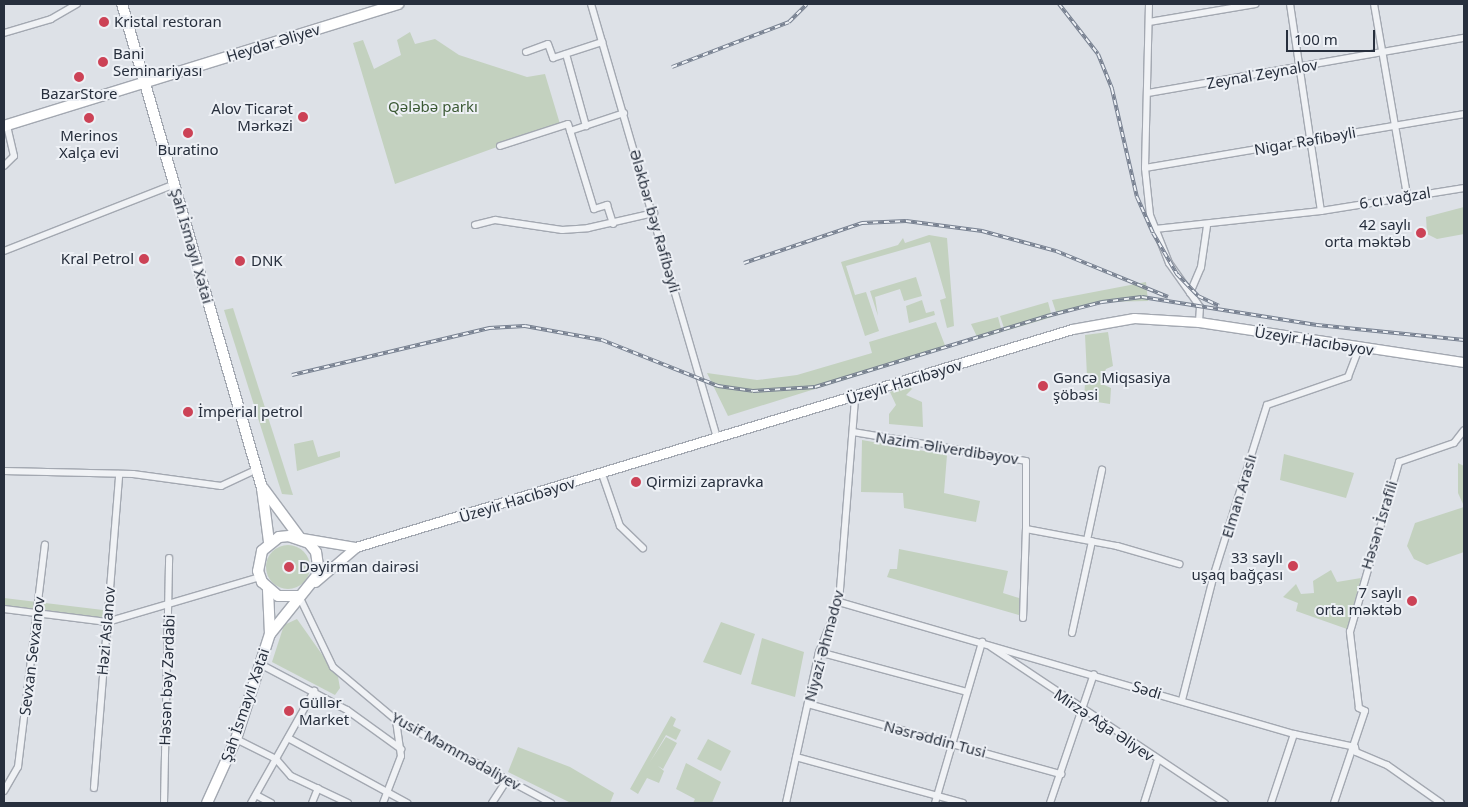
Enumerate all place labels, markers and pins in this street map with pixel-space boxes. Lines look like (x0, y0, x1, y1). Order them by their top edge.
place label: Kristal restoran (114, 13, 222, 31)
marker: Kristal restoran (98, 16, 110, 28)
place label: Bani Seminariyası (113, 44, 202, 79)
marker: Bani Seminariyası (97, 56, 109, 68)
marker: BazarStore (73, 71, 85, 83)
place label: BazarStore (41, 85, 117, 103)
place label: Alov Ticarət Mərkəzi (211, 99, 293, 134)
marker: Alov Ticarət Mərkəzi (297, 111, 309, 123)
marker: Merinos Xalça evi (83, 112, 95, 124)
place label: Merinos Xalça evi (59, 126, 119, 161)
marker: Buratino (182, 127, 194, 139)
place label: Buratino (158, 141, 218, 159)
place label: 42 saylı orta məktəb (1324, 215, 1411, 250)
marker: 42 saylı orta məktəb (1415, 227, 1427, 239)
place label: Kral Petrol (61, 250, 134, 268)
place label: DNK (251, 252, 283, 270)
marker: Kral Petrol (138, 253, 150, 265)
marker: DNK (233, 254, 247, 268)
place label: Gəncə Miqsasiya şöbəsi (1053, 368, 1171, 403)
marker: Gəncə Miqsasiya şöbəsi (1037, 380, 1049, 392)
place label: İmperial petrol (198, 403, 303, 421)
marker: İmperial petrol (182, 406, 194, 418)
place label: Qirmizi zapravka (646, 473, 764, 491)
marker: Qirmizi zapravka (630, 476, 642, 488)
place label: 33 saylı uşaq bağçası (1191, 548, 1283, 583)
place label: Dəyirman dairəsi (299, 558, 419, 576)
marker: 33 saylı uşaq bağçası (1287, 560, 1299, 572)
marker: Dəyirman dairəsi (283, 561, 295, 573)
place label: 7 saylı orta məktəb (1315, 583, 1402, 618)
marker: 7 saylı orta məktəb (1406, 595, 1418, 607)
place label: Güllər Market (299, 693, 349, 728)
marker: Güllər Market (283, 705, 295, 717)

